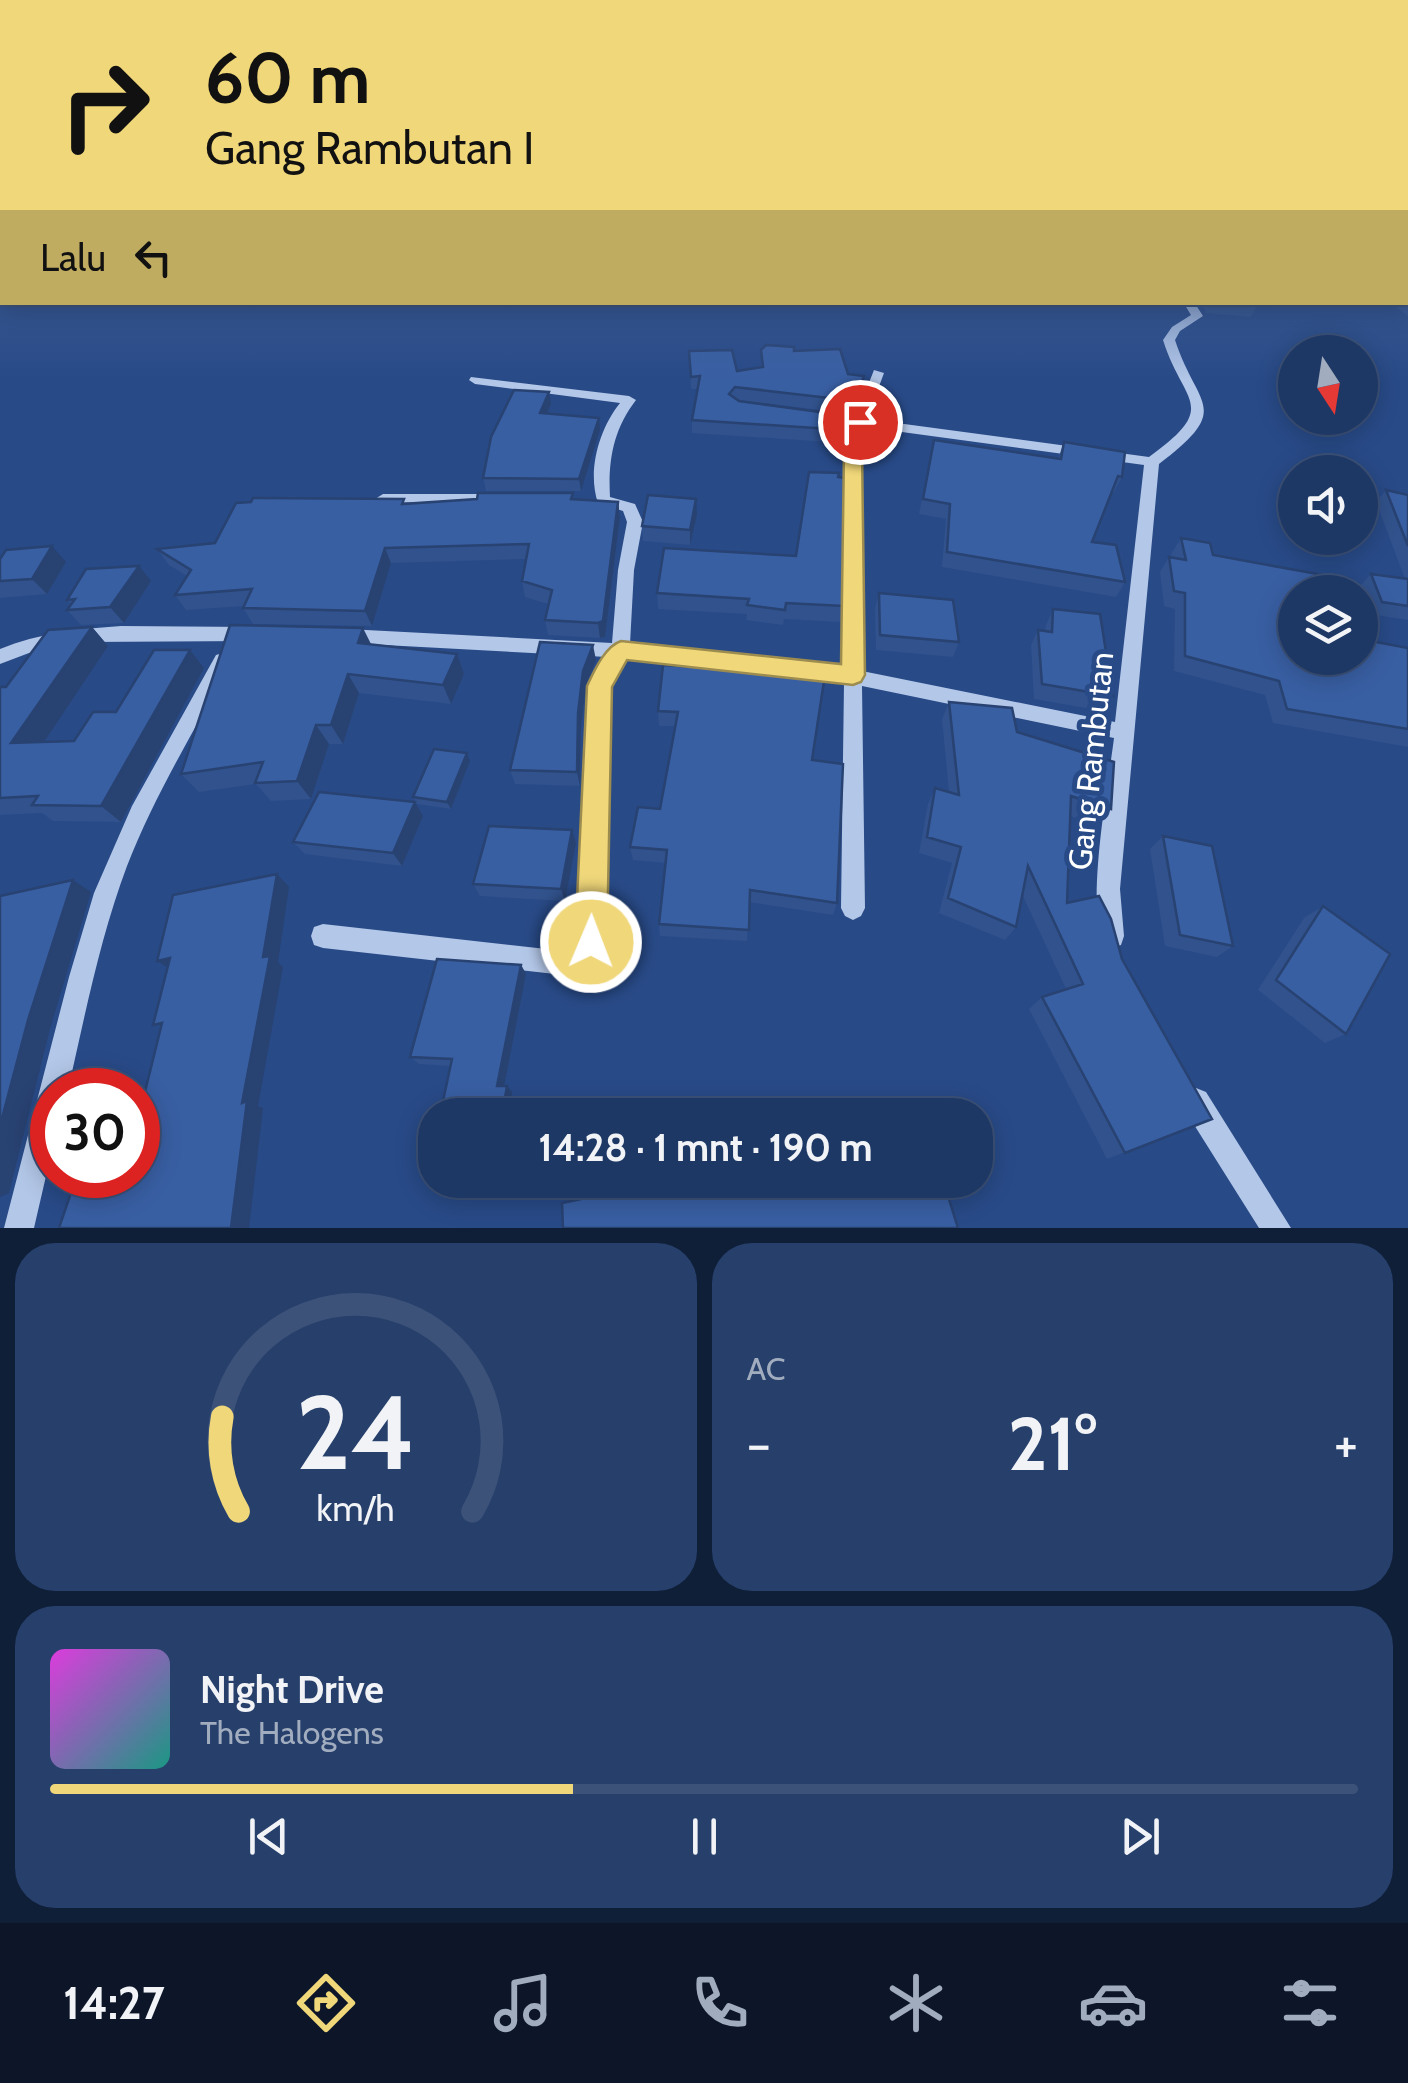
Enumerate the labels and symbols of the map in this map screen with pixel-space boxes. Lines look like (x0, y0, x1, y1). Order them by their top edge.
north arrow (1278, 335, 1378, 435)
pin (818, 380, 903, 465)
street label: Gang Rambutan (1060, 650, 1121, 872)
position arrow (539, 890, 643, 994)
speed limit sign: 30 (30, 1068, 160, 1198)

